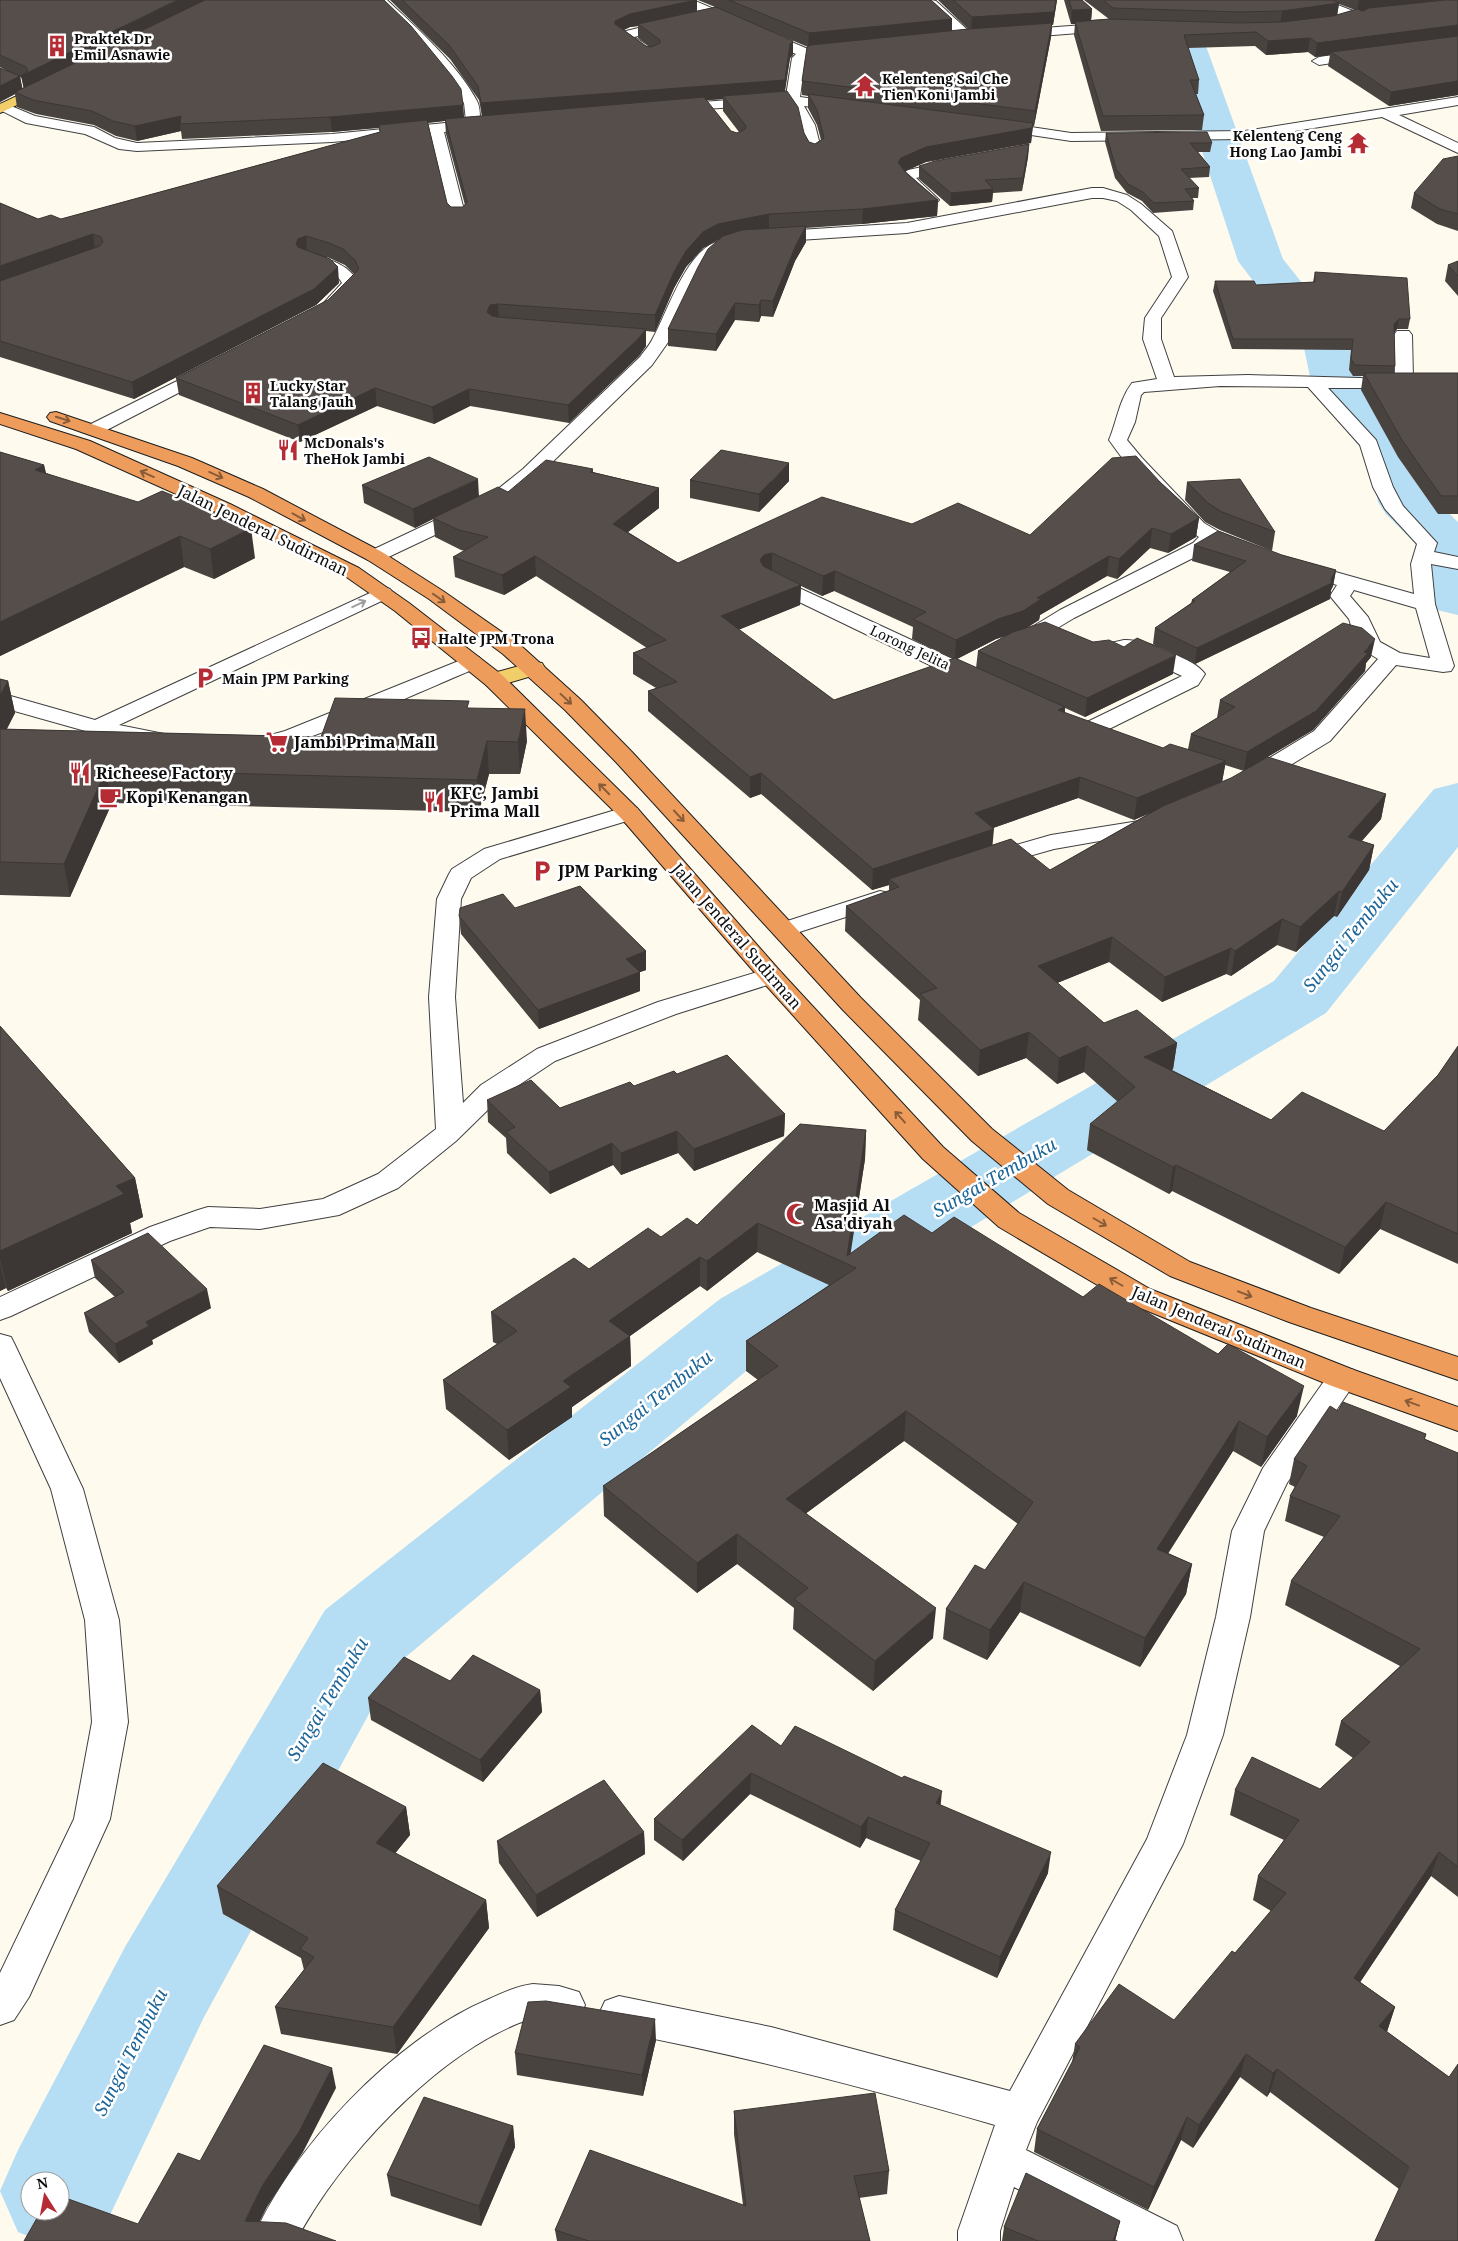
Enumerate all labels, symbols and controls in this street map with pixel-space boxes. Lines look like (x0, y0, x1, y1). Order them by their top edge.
place label: Praktek Dr Emil Asnawie (74, 29, 170, 64)
building icon: Praktek Dr Emil Asnawie (44, 33, 70, 59)
place label: Kelenteng Sai Che Tien Koni Jambi (882, 69, 1009, 104)
temple icon: Kelenteng Sai Che Tien Koni Jambi (852, 73, 878, 99)
place label: Kelenteng Ceng Hong Lao Jambi (1230, 126, 1342, 161)
temple icon: Kelenteng Ceng Hong Lao Jambi (1345, 130, 1371, 156)
place label: Lucky Star Talang Jauh (270, 376, 354, 411)
building icon: Lucky Star Talang Jauh (240, 380, 266, 406)
one-way arrow (55, 415, 71, 425)
place label: McDonals's TheHok Jambi (304, 433, 405, 468)
restaurant icon: McDonals's TheHok Jambi (275, 437, 301, 463)
one-way arrow (140, 468, 155, 478)
one-way arrow (208, 471, 223, 481)
street label: Jalan Jenderal Sudirman (173, 479, 352, 581)
one-way arrow (291, 512, 306, 522)
one-way arrow (432, 593, 446, 603)
one-way arrow (351, 599, 366, 608)
street label: Lorong Jelita (867, 620, 953, 674)
bus stop icon: Halte JPM Trona (408, 625, 434, 651)
place label: Halte JPM Trona (438, 629, 554, 648)
parking icon: Main JPM Parking (192, 665, 218, 691)
place label: Main JPM Parking (222, 669, 349, 688)
one-way arrow (560, 693, 573, 705)
supermarket icon: Jambi Prima Mall (264, 729, 290, 755)
place label: Jambi Prima Mall (293, 731, 436, 753)
restaurant icon: Richeese Factory (67, 760, 93, 786)
place label: Richeese Factory (96, 762, 233, 784)
place label: KFC, Jambi Prima Mall (450, 782, 540, 822)
one-way arrow (598, 782, 610, 795)
cafe icon: Kopi Kenangan (97, 784, 123, 810)
place label: Kopi Kenangan (126, 786, 248, 808)
restaurant icon: KFC, Jambi Prima Mall (421, 789, 447, 815)
one-way arrow (673, 809, 685, 822)
street label: Jalan Jenderal Sudirman (667, 857, 807, 1014)
parking icon: JPM Parking (529, 858, 555, 884)
place label: JPM Parking (557, 860, 658, 882)
water label: Sungai Tembuku (1297, 873, 1403, 997)
one-way arrow (894, 1111, 906, 1124)
water label: Sungai Tembuku (928, 1132, 1061, 1222)
place label: Masjid Al Asa'diyah (814, 1194, 893, 1234)
mosque icon: Masjid Al Asa'diyah (784, 1201, 810, 1227)
one-way arrow (1093, 1217, 1107, 1227)
one-way arrow (1109, 1277, 1124, 1287)
street label: Jalan Jenderal Sudirman (1128, 1280, 1309, 1374)
one-way arrow (1237, 1289, 1252, 1299)
water label: Sungai Tembuku (593, 1345, 717, 1451)
one-way arrow (1405, 1398, 1420, 1407)
water label: Sungai Tembuku (281, 1633, 373, 1765)
water label: Sungai Tembuku (88, 1984, 172, 2120)
north arrow (20, 2171, 70, 2221)
text: N (35, 2172, 50, 2193)

